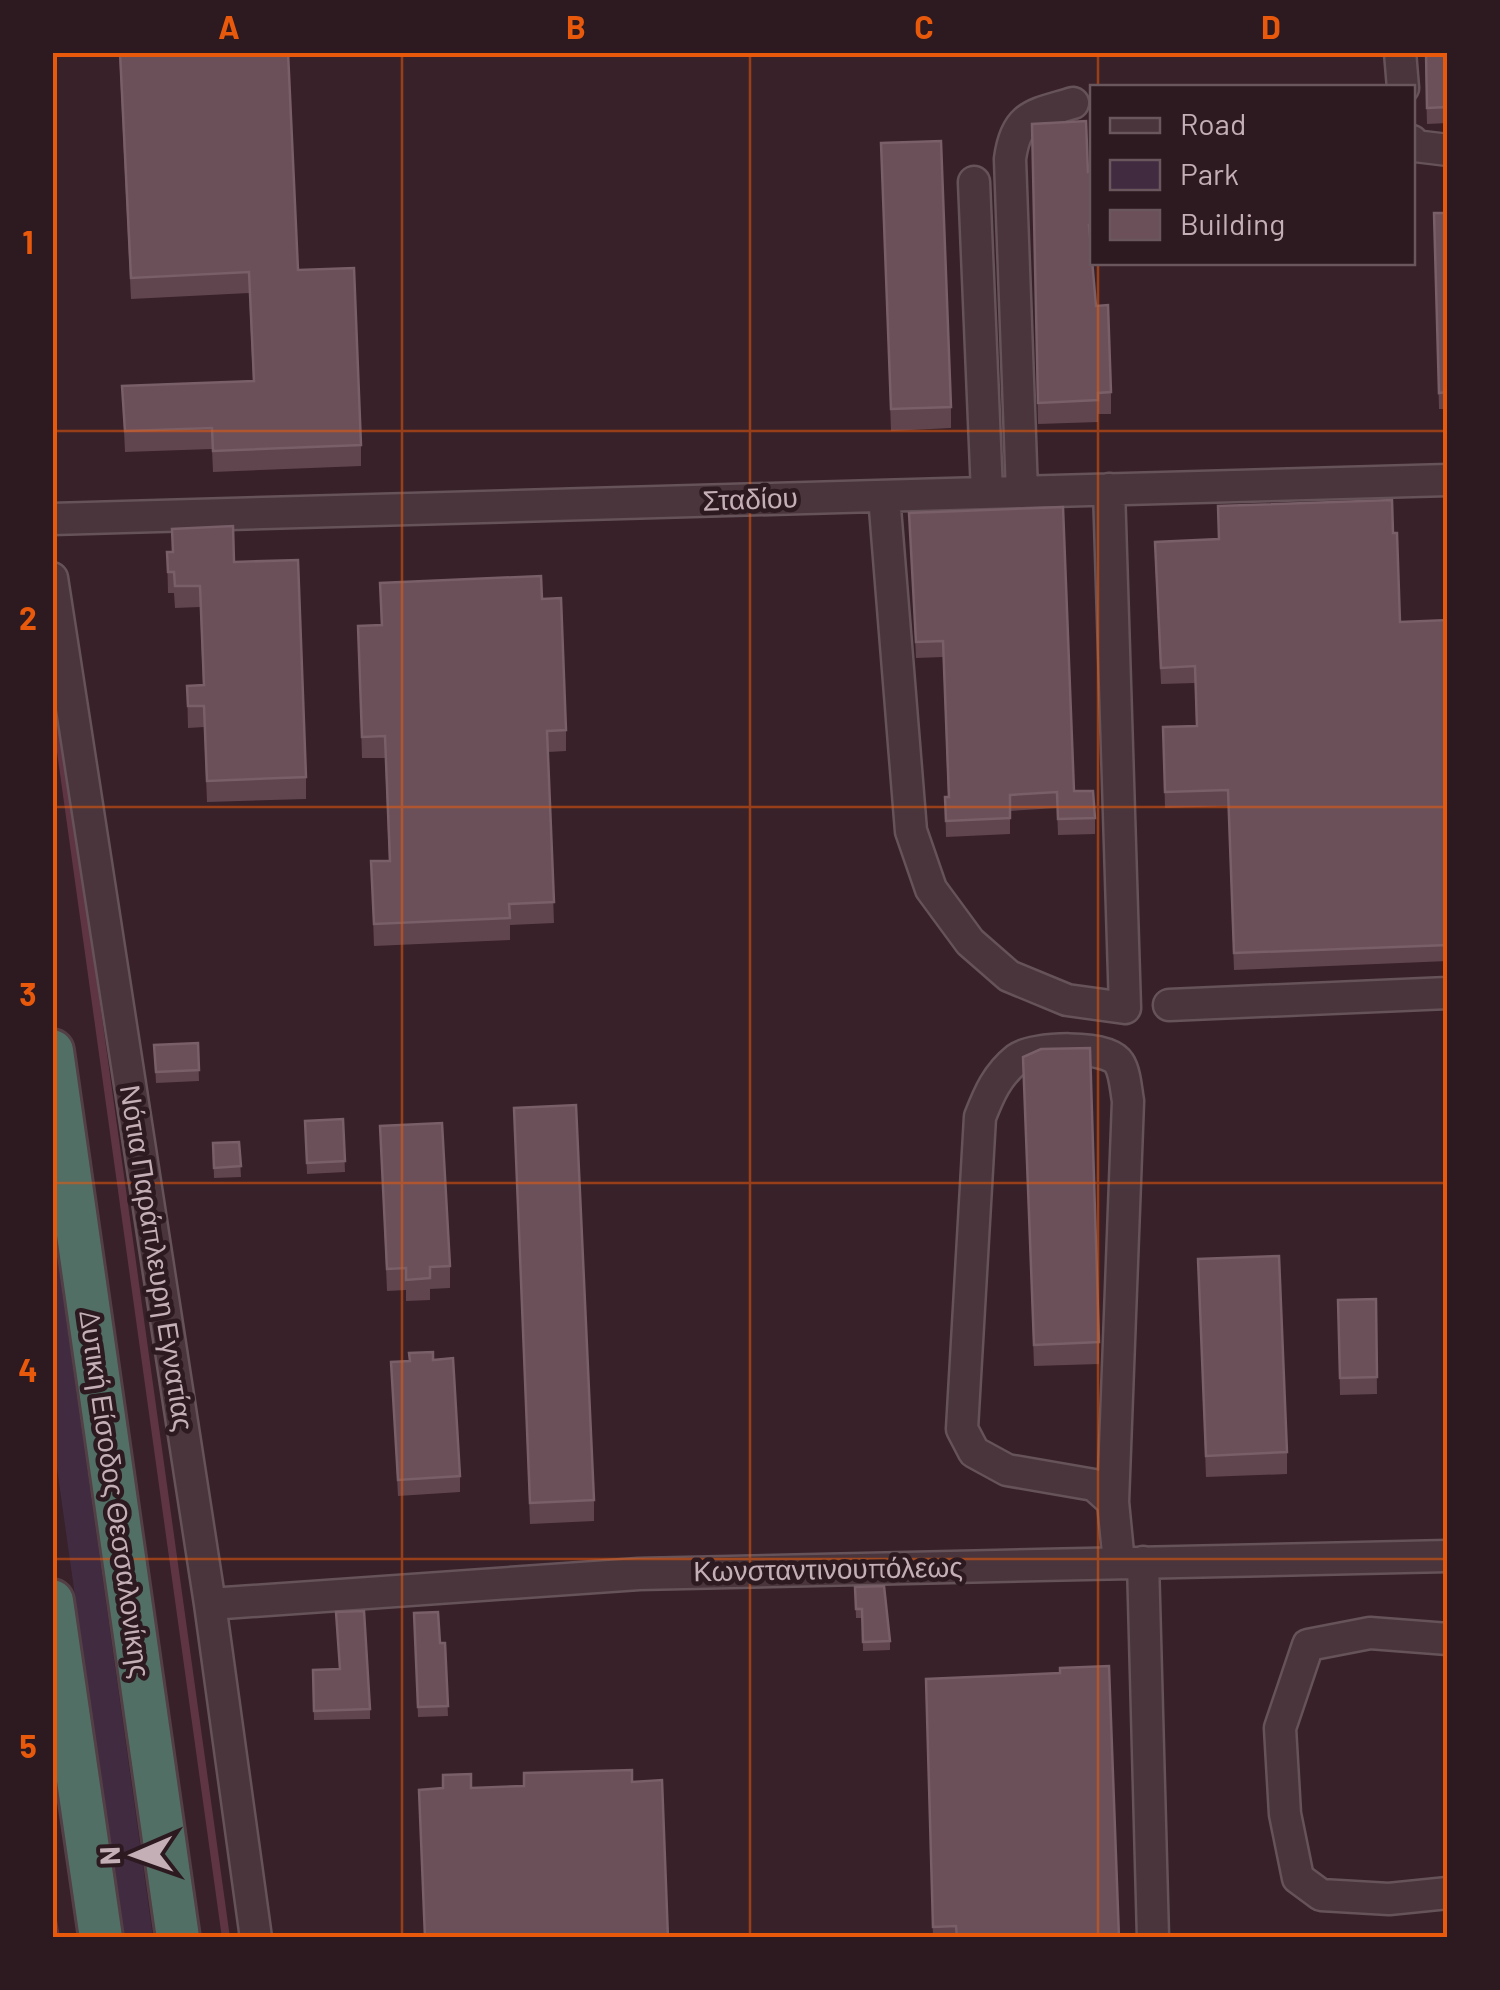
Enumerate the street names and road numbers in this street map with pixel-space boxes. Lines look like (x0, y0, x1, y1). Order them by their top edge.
street label: Σταδίου (702, 479, 798, 517)
street label: Νότια Παράπλευρη Εγνατίας (114, 1082, 202, 1433)
street label: Δυτική Είσοδος Θεσσαλονίκης (73, 1308, 159, 1680)
street label: Κωνσταντινουπόλεως (693, 1549, 963, 1587)

